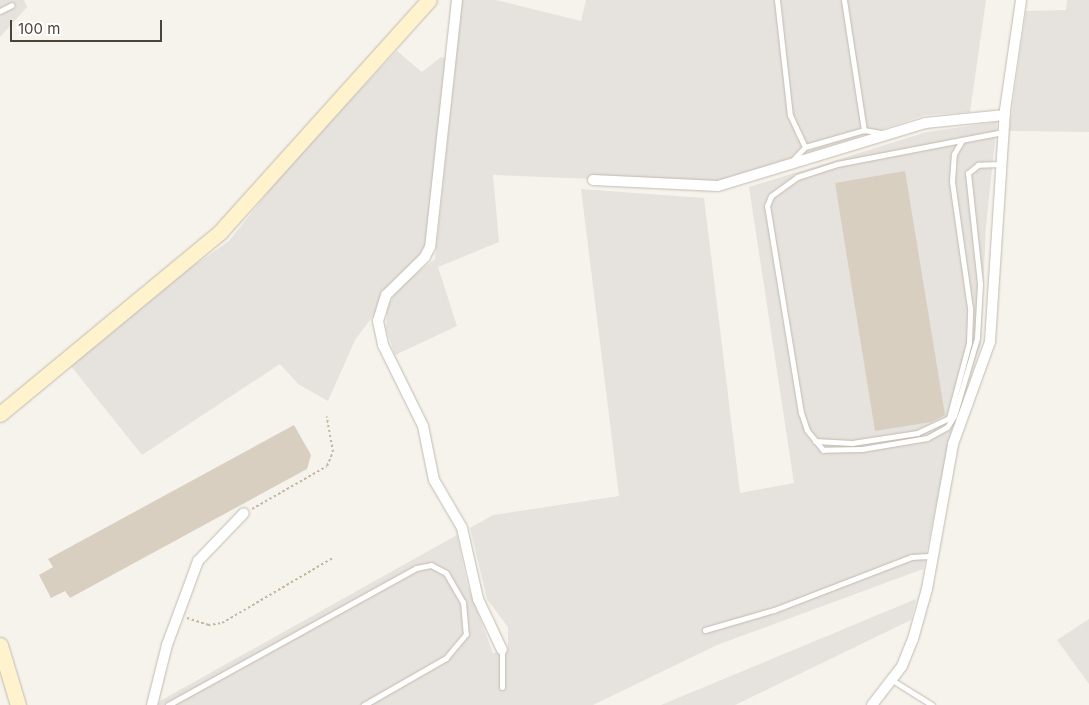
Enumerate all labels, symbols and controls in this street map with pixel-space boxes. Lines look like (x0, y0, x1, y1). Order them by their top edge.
scale bar (12, 10, 165, 42)
text: 100 m (18, 19, 60, 38)

